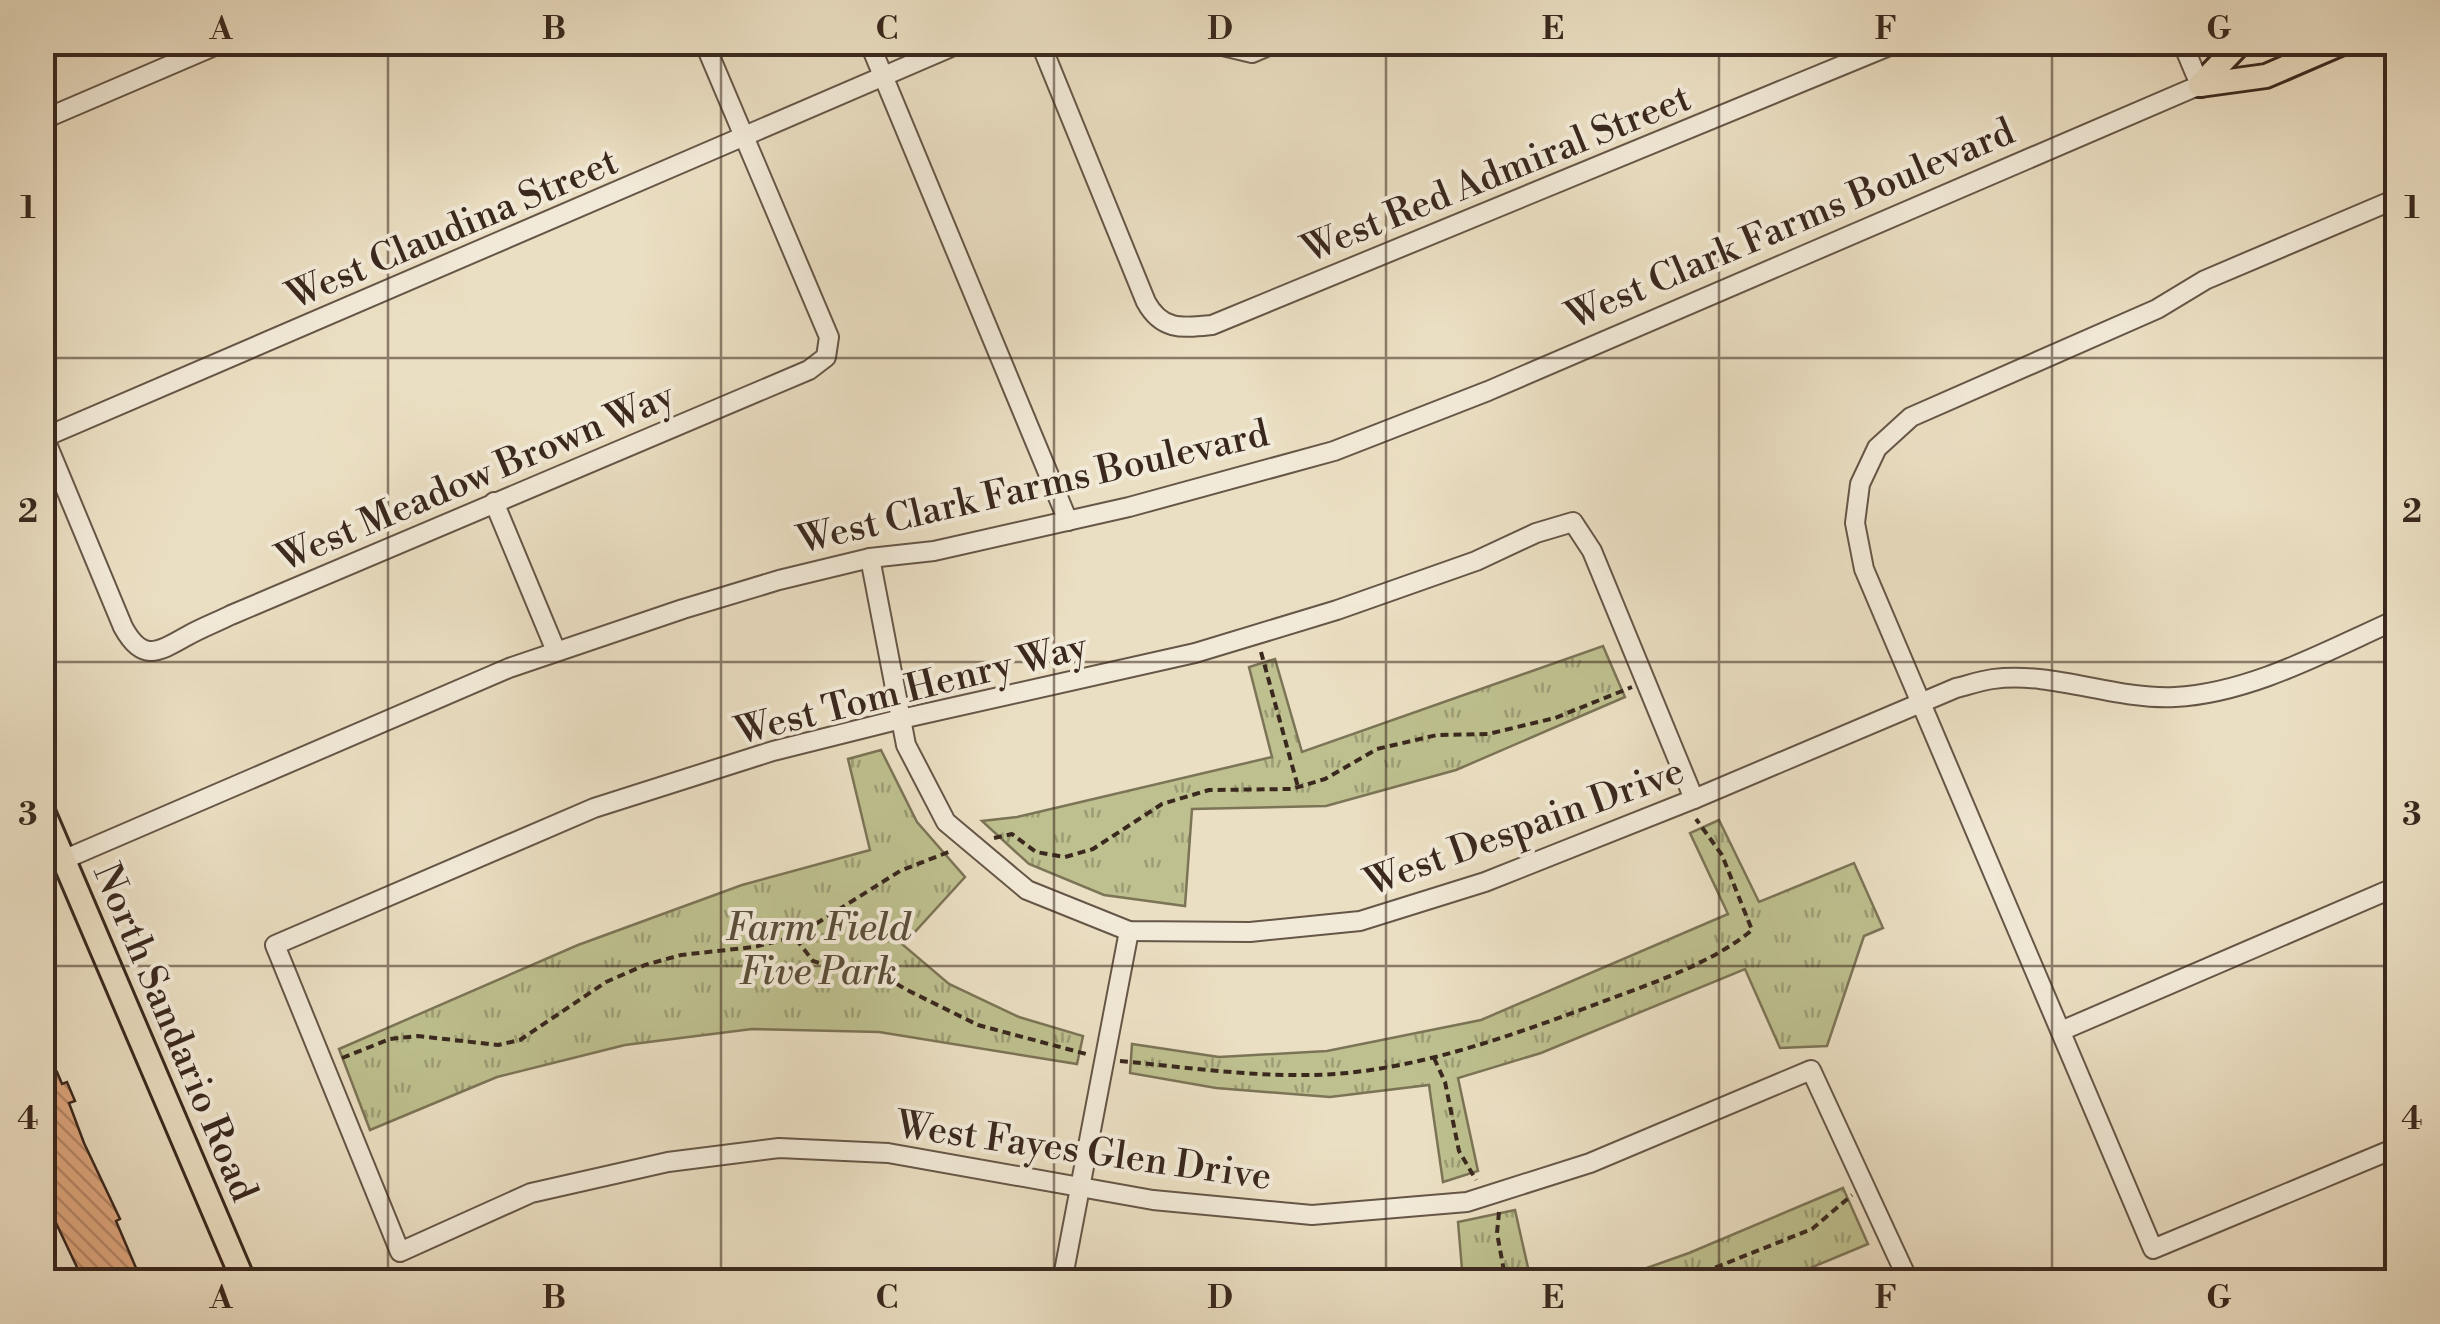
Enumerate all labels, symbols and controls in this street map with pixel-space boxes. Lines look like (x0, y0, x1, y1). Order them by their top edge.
text: A (209, 9, 234, 49)
text: B (542, 9, 566, 49)
text: C (876, 9, 898, 49)
text: D (1207, 9, 1233, 49)
text: E (1542, 9, 1564, 49)
text: F (1875, 9, 1897, 49)
text: G (2206, 9, 2232, 49)
street label: West Red Admiral Street (1295, 75, 1698, 274)
street label: West Clark Farms Boulevard (1559, 108, 2022, 341)
street label: West Claudina Street (279, 138, 625, 321)
text: 1 (20, 188, 36, 228)
text: 1 (2404, 188, 2420, 228)
street label: West Meadow Brown Way (269, 372, 682, 583)
street label: West Clark Farms Boulevard (792, 410, 1274, 565)
text: 2 (18, 492, 38, 532)
text: 2 (2402, 492, 2422, 532)
street label: West Tom Henry Way (730, 623, 1093, 756)
street label: West Despain Drive (1358, 748, 1690, 907)
text: 3 (18, 795, 38, 835)
text: 3 (2402, 795, 2422, 835)
street label: North Sandario Road (82, 857, 267, 1209)
park label: Farm Field Five Park (726, 905, 912, 996)
text: 4 (17, 1099, 39, 1139)
text: 4 (2401, 1099, 2423, 1139)
street label: West Fayes Glen Drive (892, 1102, 1274, 1201)
text: A (209, 1278, 234, 1318)
text: B (542, 1278, 566, 1318)
text: C (876, 1278, 898, 1318)
text: D (1207, 1278, 1233, 1318)
text: E (1542, 1278, 1564, 1318)
text: F (1875, 1278, 1897, 1318)
text: G (2206, 1278, 2232, 1318)

